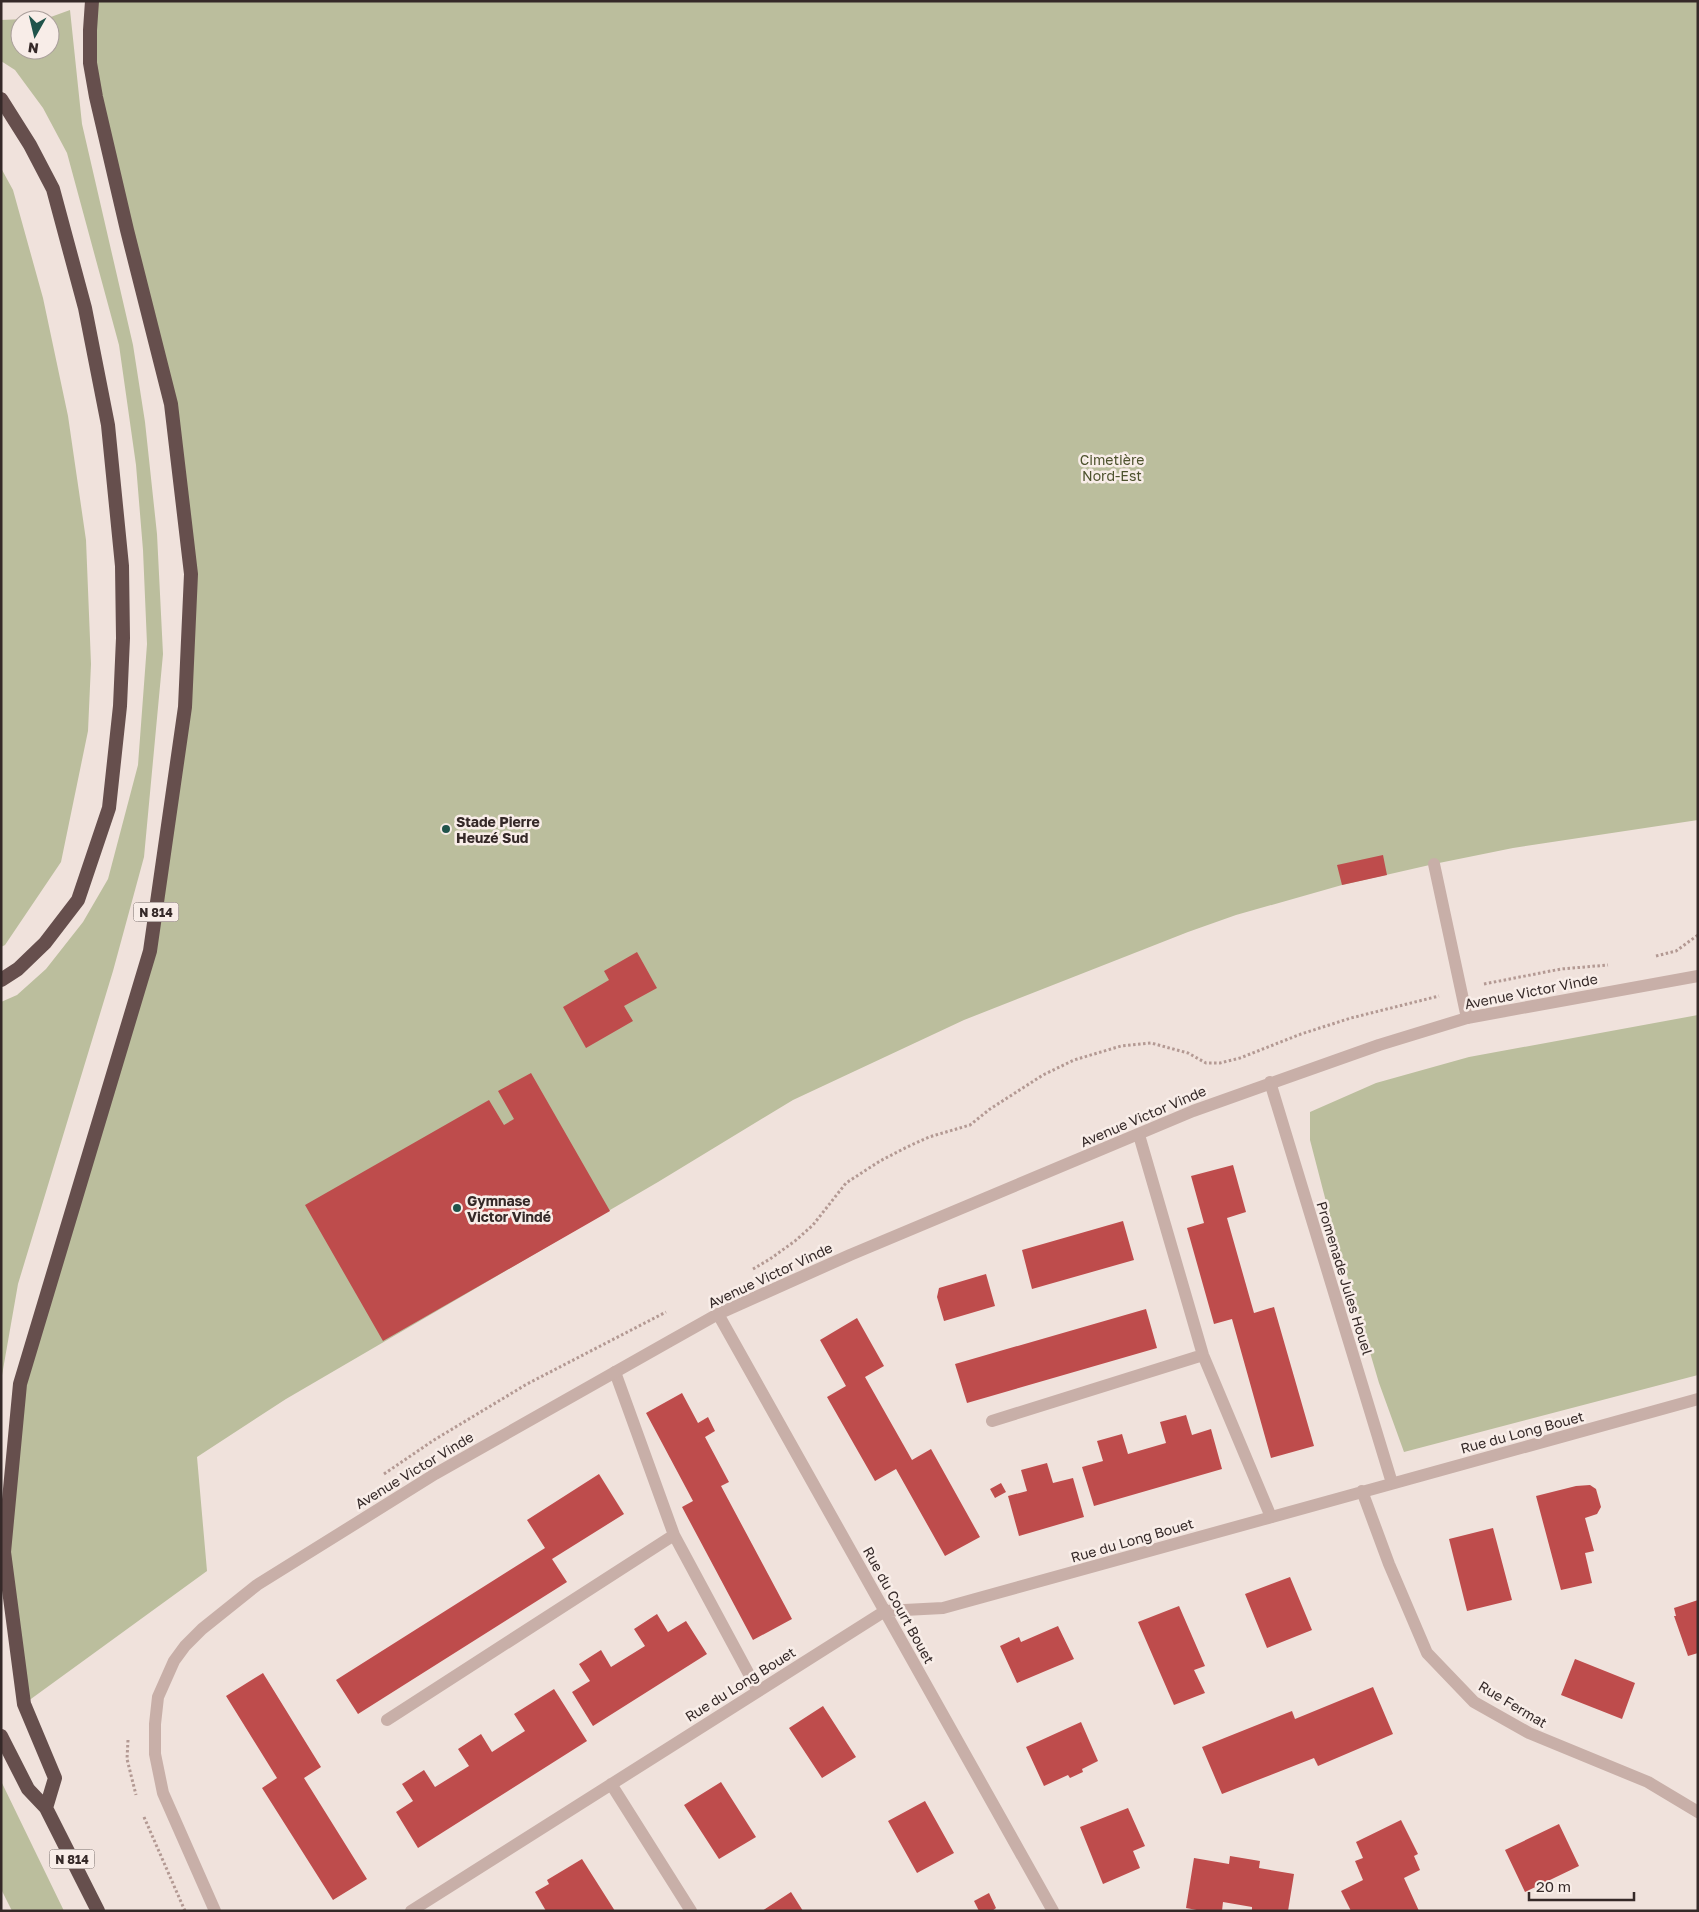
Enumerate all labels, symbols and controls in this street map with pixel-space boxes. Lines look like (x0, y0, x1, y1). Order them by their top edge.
north arrow (10, 10, 60, 60)
text: N (27, 39, 40, 58)
park label: Cimetière Nord-Est (1080, 451, 1144, 484)
place label: Stade Pierre Heuzé Sud (456, 813, 540, 846)
marker: Stade Pierre Heuzé Sud (440, 823, 452, 835)
road number: N 814 (134, 902, 178, 922)
street label: Avenue Victor Vinde (1463, 970, 1599, 1012)
street label: Avenue Victor Vinde (1077, 1082, 1209, 1150)
place label: Gymnase Victor Vindé (467, 1192, 551, 1225)
street label: Promenade Jules Houel (1313, 1199, 1377, 1357)
marker: Gymnase Victor Vindé (451, 1202, 463, 1214)
street label: Avenue Victor Vinde (705, 1239, 835, 1311)
street label: Rue du Long Bouet (1459, 1407, 1585, 1457)
street label: Avenue Victor Vinde (352, 1428, 476, 1512)
street label: Rue du Long Bouet (1069, 1514, 1195, 1566)
street label: Rue du Court Bouet (860, 1544, 938, 1666)
street label: Rue du Long Bouet (682, 1643, 798, 1725)
street label: Rue Fermat (1476, 1677, 1550, 1731)
road number: N 814 (50, 1850, 94, 1868)
scale bar (1529, 1870, 1634, 1902)
text: 20 m (1536, 1877, 1571, 1895)

